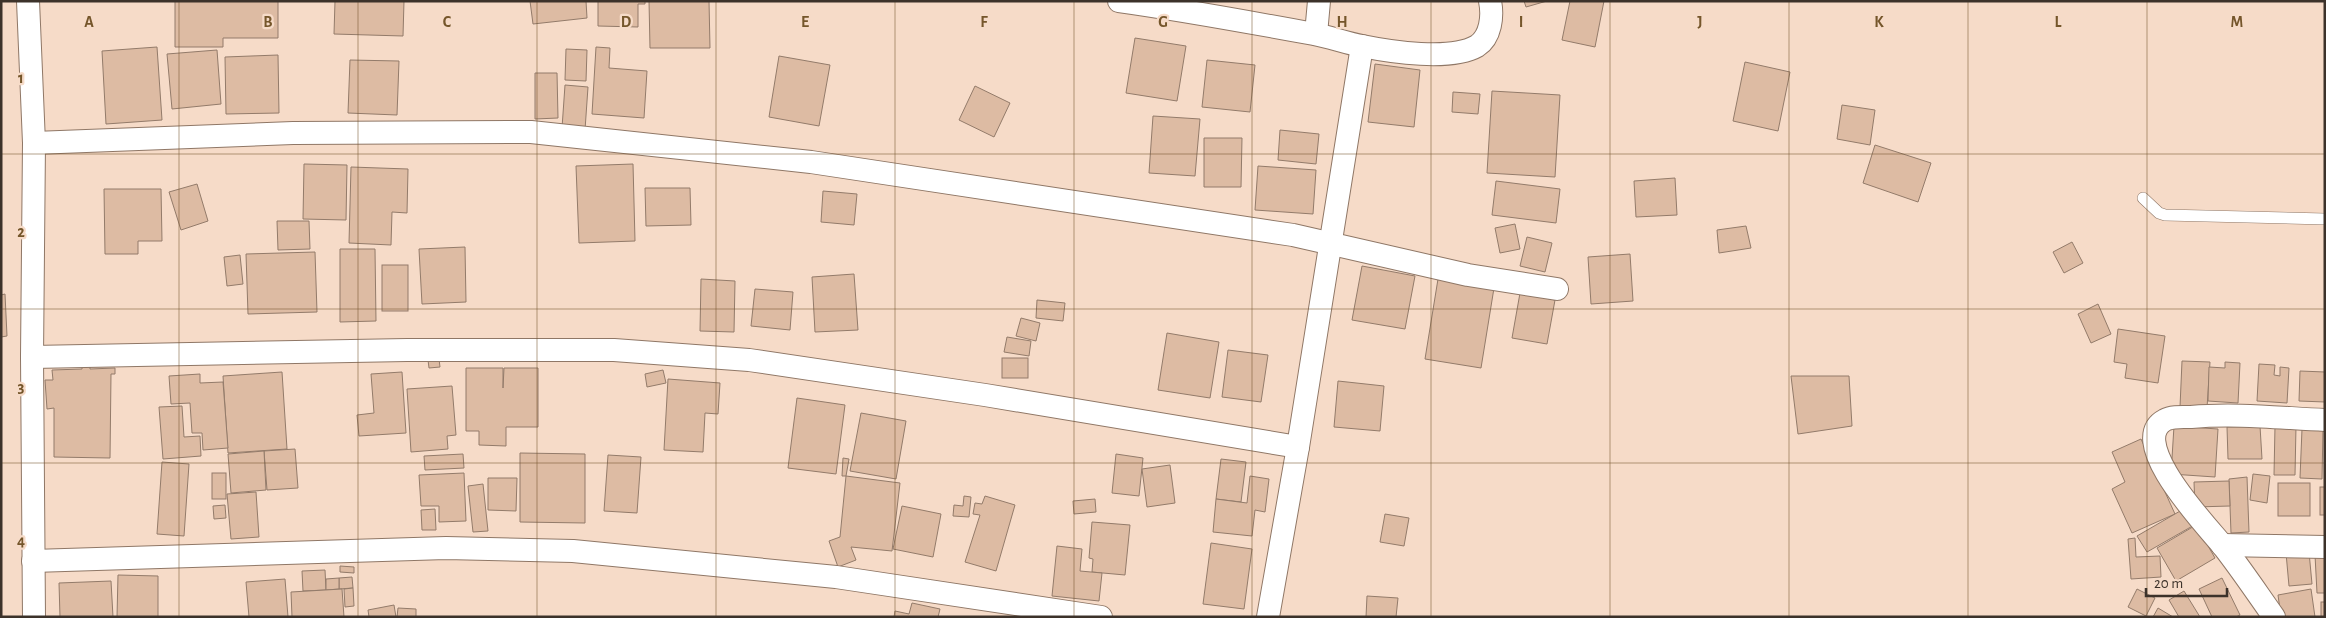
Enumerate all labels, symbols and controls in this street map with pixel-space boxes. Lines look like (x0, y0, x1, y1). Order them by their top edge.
text: A (84, 14, 94, 30)
text: B (263, 14, 273, 30)
text: C (443, 14, 452, 30)
text: D (621, 14, 632, 30)
text: E (801, 14, 809, 30)
text: F (980, 14, 988, 30)
text: G (1158, 14, 1168, 30)
text: H (1336, 14, 1348, 30)
text: I (1519, 14, 1523, 30)
text: J (1697, 14, 1703, 30)
text: K (1874, 14, 1884, 30)
text: L (2055, 14, 2062, 30)
text: M (2231, 14, 2243, 30)
text: 1 (18, 70, 24, 86)
text: 2 (17, 224, 25, 240)
text: 3 (18, 379, 25, 395)
text: 4 (17, 533, 25, 549)
scale bar (2146, 566, 2227, 598)
text: 20 m (2154, 576, 2183, 591)

